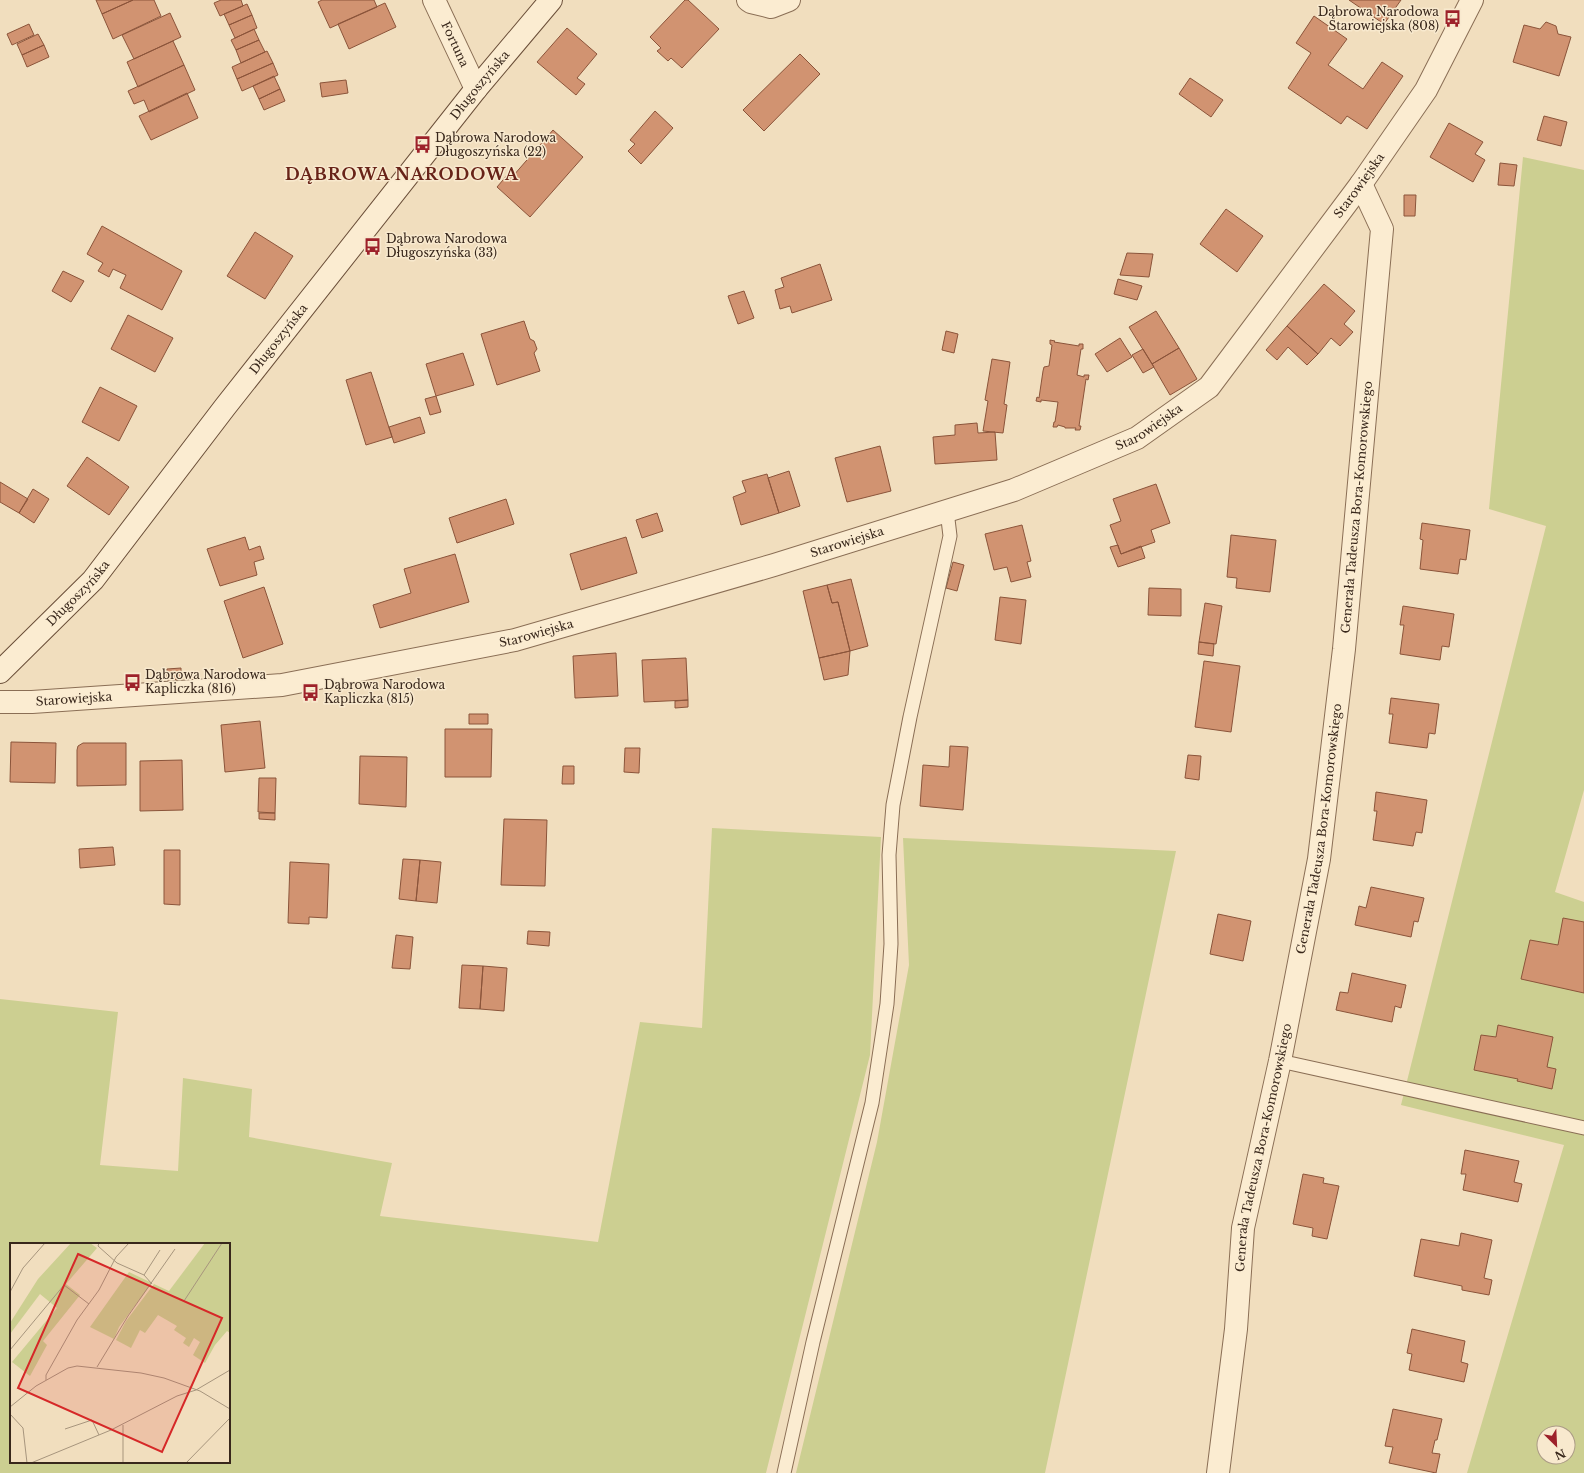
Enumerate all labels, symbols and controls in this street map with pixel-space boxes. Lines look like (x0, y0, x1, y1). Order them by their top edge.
place label: Dąbrowa Narodowa Starowiejska (808) (1318, 4, 1439, 33)
bus stop icon: Dąbrowa Narodowa Starowiejska (808) (1442, 9, 1462, 29)
street label: Fortuna (438, 19, 473, 70)
street label: Długoszyńska (447, 47, 513, 122)
place label: Dąbrowa Narodowa Długoszyńska (22) (435, 130, 557, 159)
bus stop icon: Dąbrowa Narodowa Długoszyńska (22) (412, 135, 432, 155)
street label: Starowiejska (1330, 150, 1387, 221)
district label: DĄBROWA NARODOWA (285, 164, 519, 184)
place label: Dąbrowa Narodowa Długoszyńska (33) (386, 231, 508, 260)
bus stop icon: Dąbrowa Narodowa Długoszyńska (33) (363, 236, 383, 256)
street label: Długoszyńska (246, 300, 311, 377)
street label: Generała Tadeusza Bora-Komorowskiego (1337, 380, 1375, 634)
street label: Starowiejska (1113, 400, 1185, 453)
street label: Starowiejska (808, 523, 886, 560)
street label: Długoszyńska (43, 557, 113, 629)
street label: Starowiejska (498, 615, 575, 650)
place label: Dąbrowa Narodowa Kapliczka (816) (145, 667, 267, 696)
bus stop icon: Dąbrowa Narodowa Kapliczka (816) (122, 672, 142, 692)
place label: Dąbrowa Narodowa Kapliczka (815) (324, 677, 446, 706)
bus stop icon: Dąbrowa Narodowa Kapliczka (815) (301, 682, 321, 702)
street label: Starowiejska (35, 689, 113, 709)
street label: Generała Tadeusza Bora-Komorowskiego (1293, 702, 1344, 955)
street label: Generała Tadeusza Bora-Komorowskiego (1232, 1022, 1294, 1272)
inset map (10, 1243, 230, 1463)
north arrow (1536, 1425, 1576, 1465)
text: N (1552, 1446, 1568, 1463)

